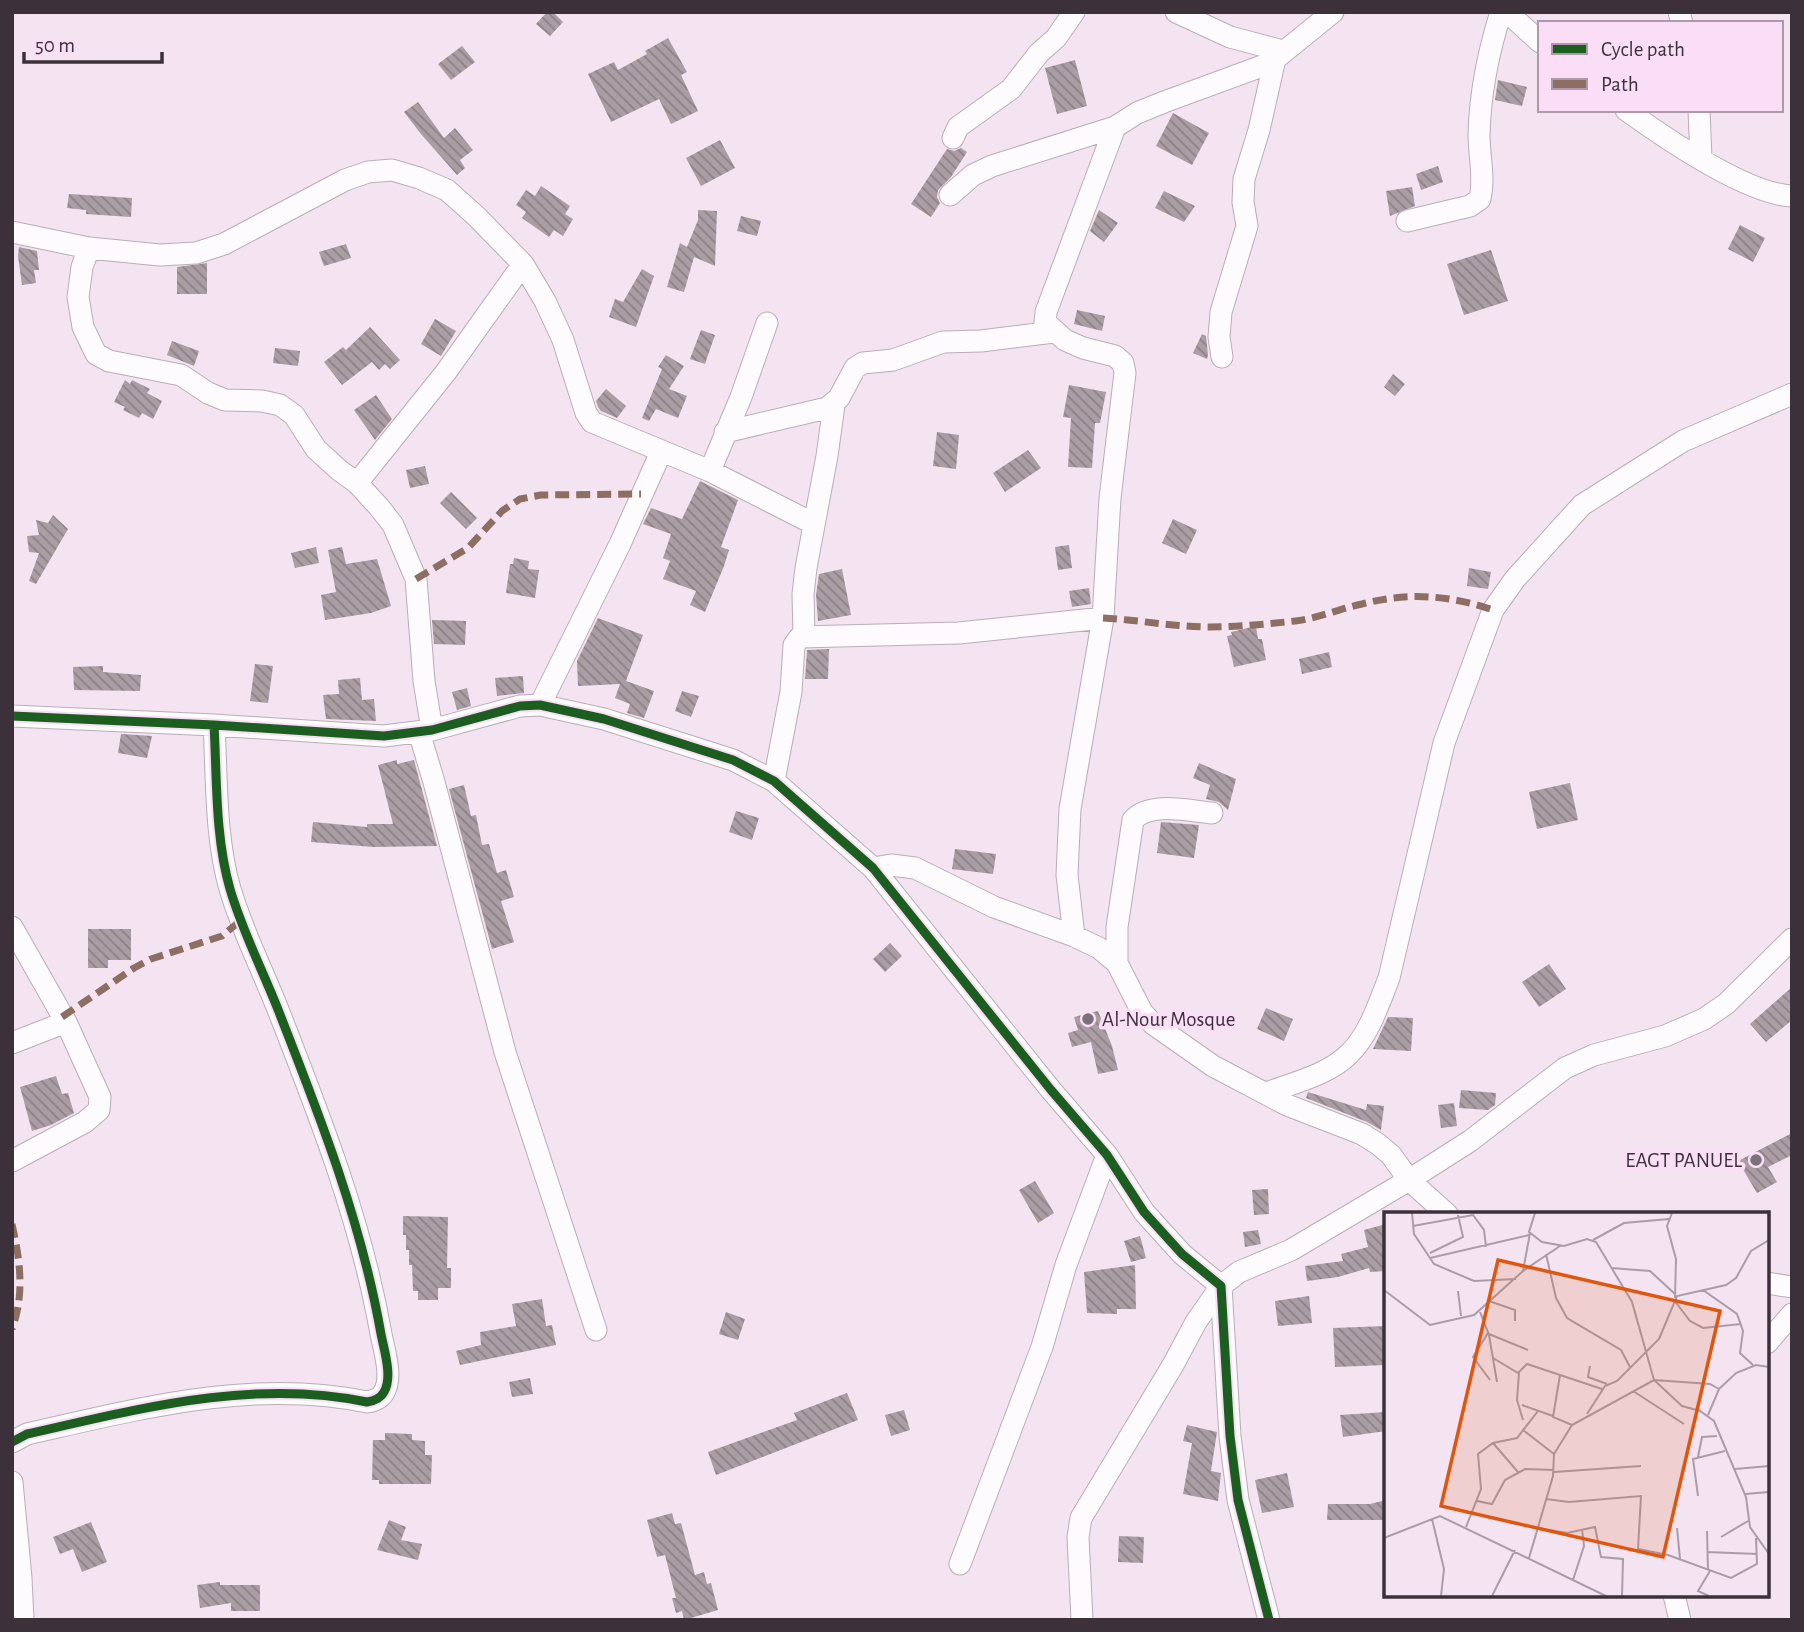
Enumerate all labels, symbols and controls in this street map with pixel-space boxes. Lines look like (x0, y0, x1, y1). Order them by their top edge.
scale bar (24, 21, 163, 65)
legend (1538, 21, 1783, 112)
text: 50 m (35, 35, 75, 56)
text: Cycle path (1601, 39, 1685, 60)
text: Path (1601, 74, 1639, 95)
place label: Al-Nour Mosque (1102, 1009, 1235, 1030)
marker: Al-Nour Mosque (1080, 1011, 1096, 1027)
place label: EAGT PANUEL (1625, 1150, 1742, 1171)
marker: EAGT PANUEL (1748, 1152, 1764, 1168)
inset map (1384, 1212, 1769, 1597)

